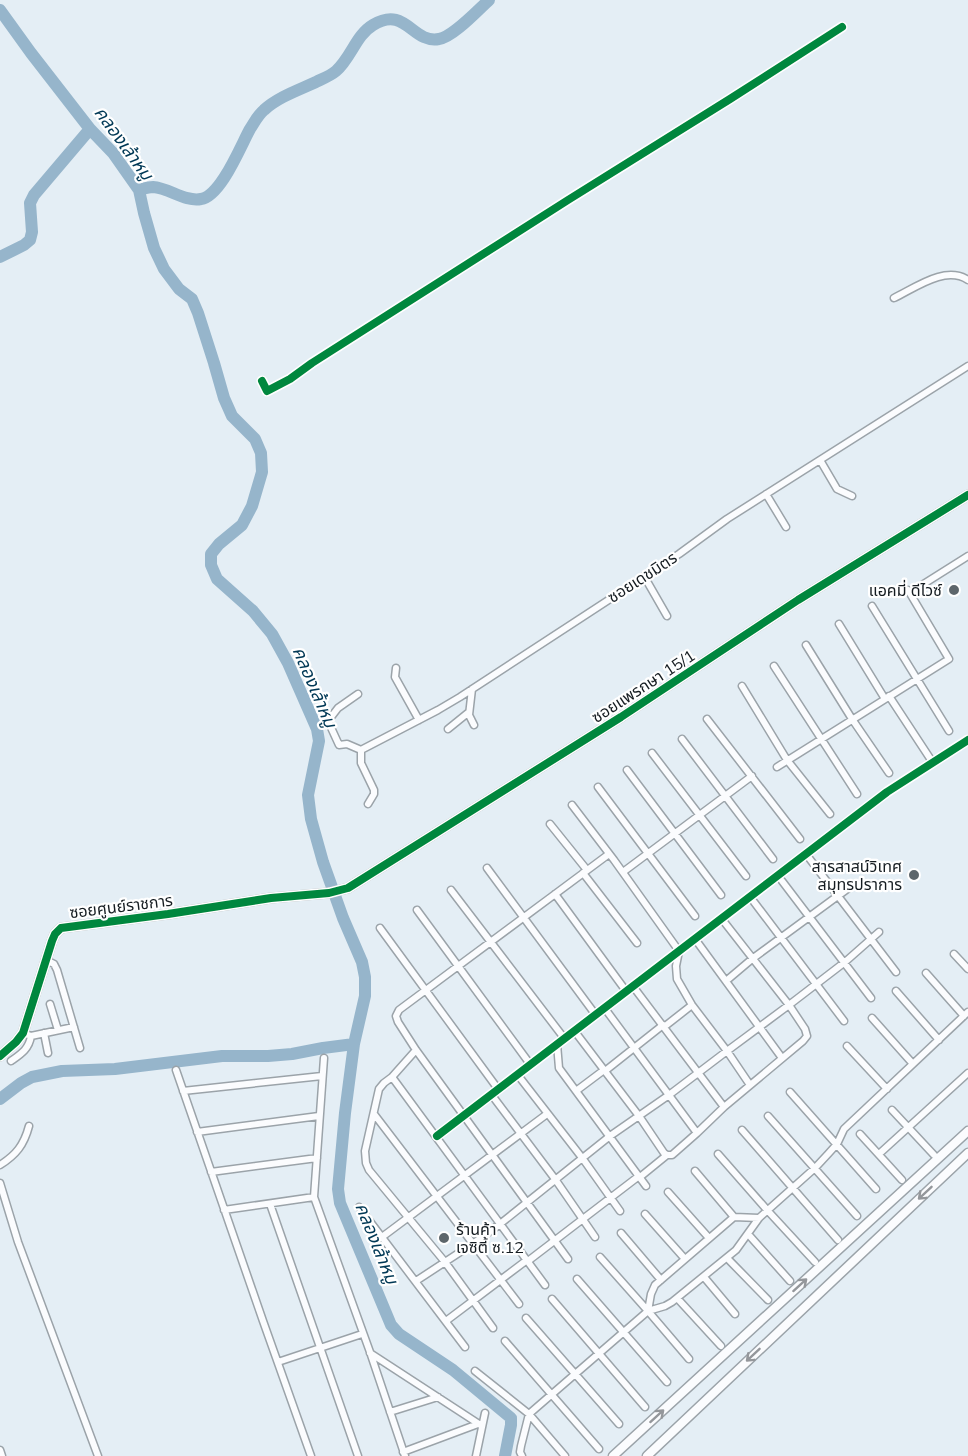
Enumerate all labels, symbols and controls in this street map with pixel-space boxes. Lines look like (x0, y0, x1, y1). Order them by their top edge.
water label: คลองเล้าหมู (90, 102, 160, 186)
street label: ซอยเดชมิตร (604, 547, 681, 607)
place label: แอคมี่ ดีไวซ์ (869, 579, 942, 600)
marker: แอคมี่ ดีไวซ์ (947, 583, 961, 597)
water label: คลองเล้าหมู (288, 643, 343, 733)
street label: ซอยแพรกษา 15/1 (588, 645, 698, 727)
place label: สารสาสน์วิเทศ สมุทรปราการ (812, 856, 902, 894)
marker: สารสาสน์วิเทศ สมุทรปราการ (907, 868, 921, 882)
street label: ซอยศูนย์ราชการ (68, 890, 174, 922)
one-way arrow (918, 1185, 933, 1200)
water label: คลองเล้าหมู (350, 1199, 404, 1289)
place label: ร้านค้า เจซิตี้ ซ.12 (456, 1219, 524, 1257)
marker: ร้านค้า เจซิตี้ ซ.12 (437, 1231, 451, 1245)
one-way arrow (793, 1278, 808, 1292)
one-way arrow (746, 1348, 761, 1363)
one-way arrow (649, 1409, 664, 1424)

